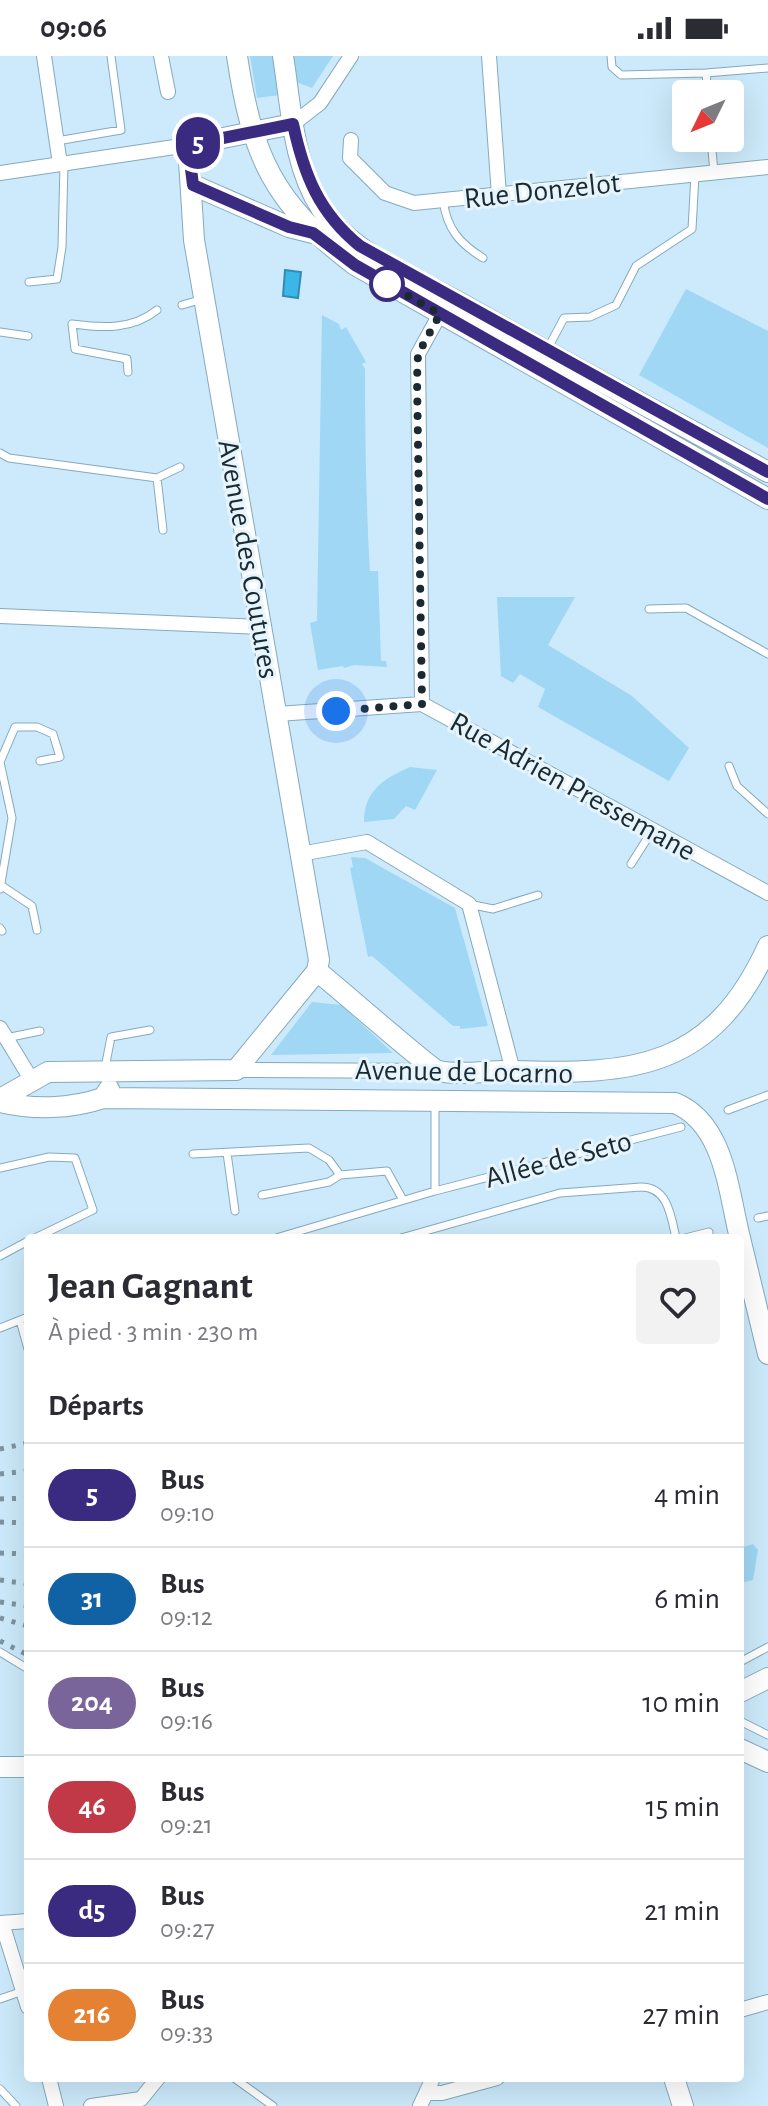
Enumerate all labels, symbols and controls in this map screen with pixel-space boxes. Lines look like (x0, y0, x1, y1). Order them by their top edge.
text: 09:06 (40, 13, 107, 43)
north arrow (672, 80, 744, 152)
map controls (672, 80, 744, 152)
line badge: 5 (172, 117, 224, 169)
text: 5 (192, 129, 204, 157)
street label: Rue Donzelot (463, 168, 622, 214)
unlabelled marker (370, 267, 404, 301)
street label: Avenue des Coutures (212, 437, 284, 681)
your location (316, 691, 356, 731)
street label: Rue Adrien Pressemane (445, 707, 700, 867)
street label: Avenue de Locarno (355, 1055, 573, 1089)
street label: Allée de Seto (482, 1126, 635, 1194)
button: heart (636, 1260, 720, 1344)
text: Jean Gagnant (48, 1268, 253, 1306)
text: À pied · 3 min · 230 m (48, 1319, 258, 1345)
text: Départs (48, 1391, 144, 1421)
text: Bus (160, 1465, 205, 1495)
text: 4 min (654, 1480, 720, 1510)
text: 5 (86, 1481, 98, 1509)
text: 09:10 (160, 1500, 215, 1526)
text: Bus (160, 1569, 205, 1599)
text: 6 min (654, 1584, 720, 1614)
text: 31 (81, 1585, 103, 1613)
text: 09:12 (160, 1604, 213, 1630)
text: Bus (160, 1673, 205, 1703)
text: 10 min (642, 1688, 720, 1718)
text: 204 (71, 1689, 113, 1717)
text: 09:16 (160, 1708, 213, 1734)
text: Bus (160, 1777, 205, 1807)
text: 15 min (645, 1792, 720, 1822)
text: 46 (78, 1793, 106, 1821)
text: 09:21 (160, 1812, 213, 1838)
text: Bus (160, 1881, 205, 1911)
text: 21 min (644, 1896, 720, 1926)
text: d5 (79, 1897, 105, 1925)
text: 09:27 (160, 1916, 215, 1942)
text: Bus (160, 1985, 205, 2015)
text: 27 min (642, 2000, 720, 2030)
text: 216 (74, 2001, 110, 2029)
text: 09:33 (160, 2020, 213, 2046)

